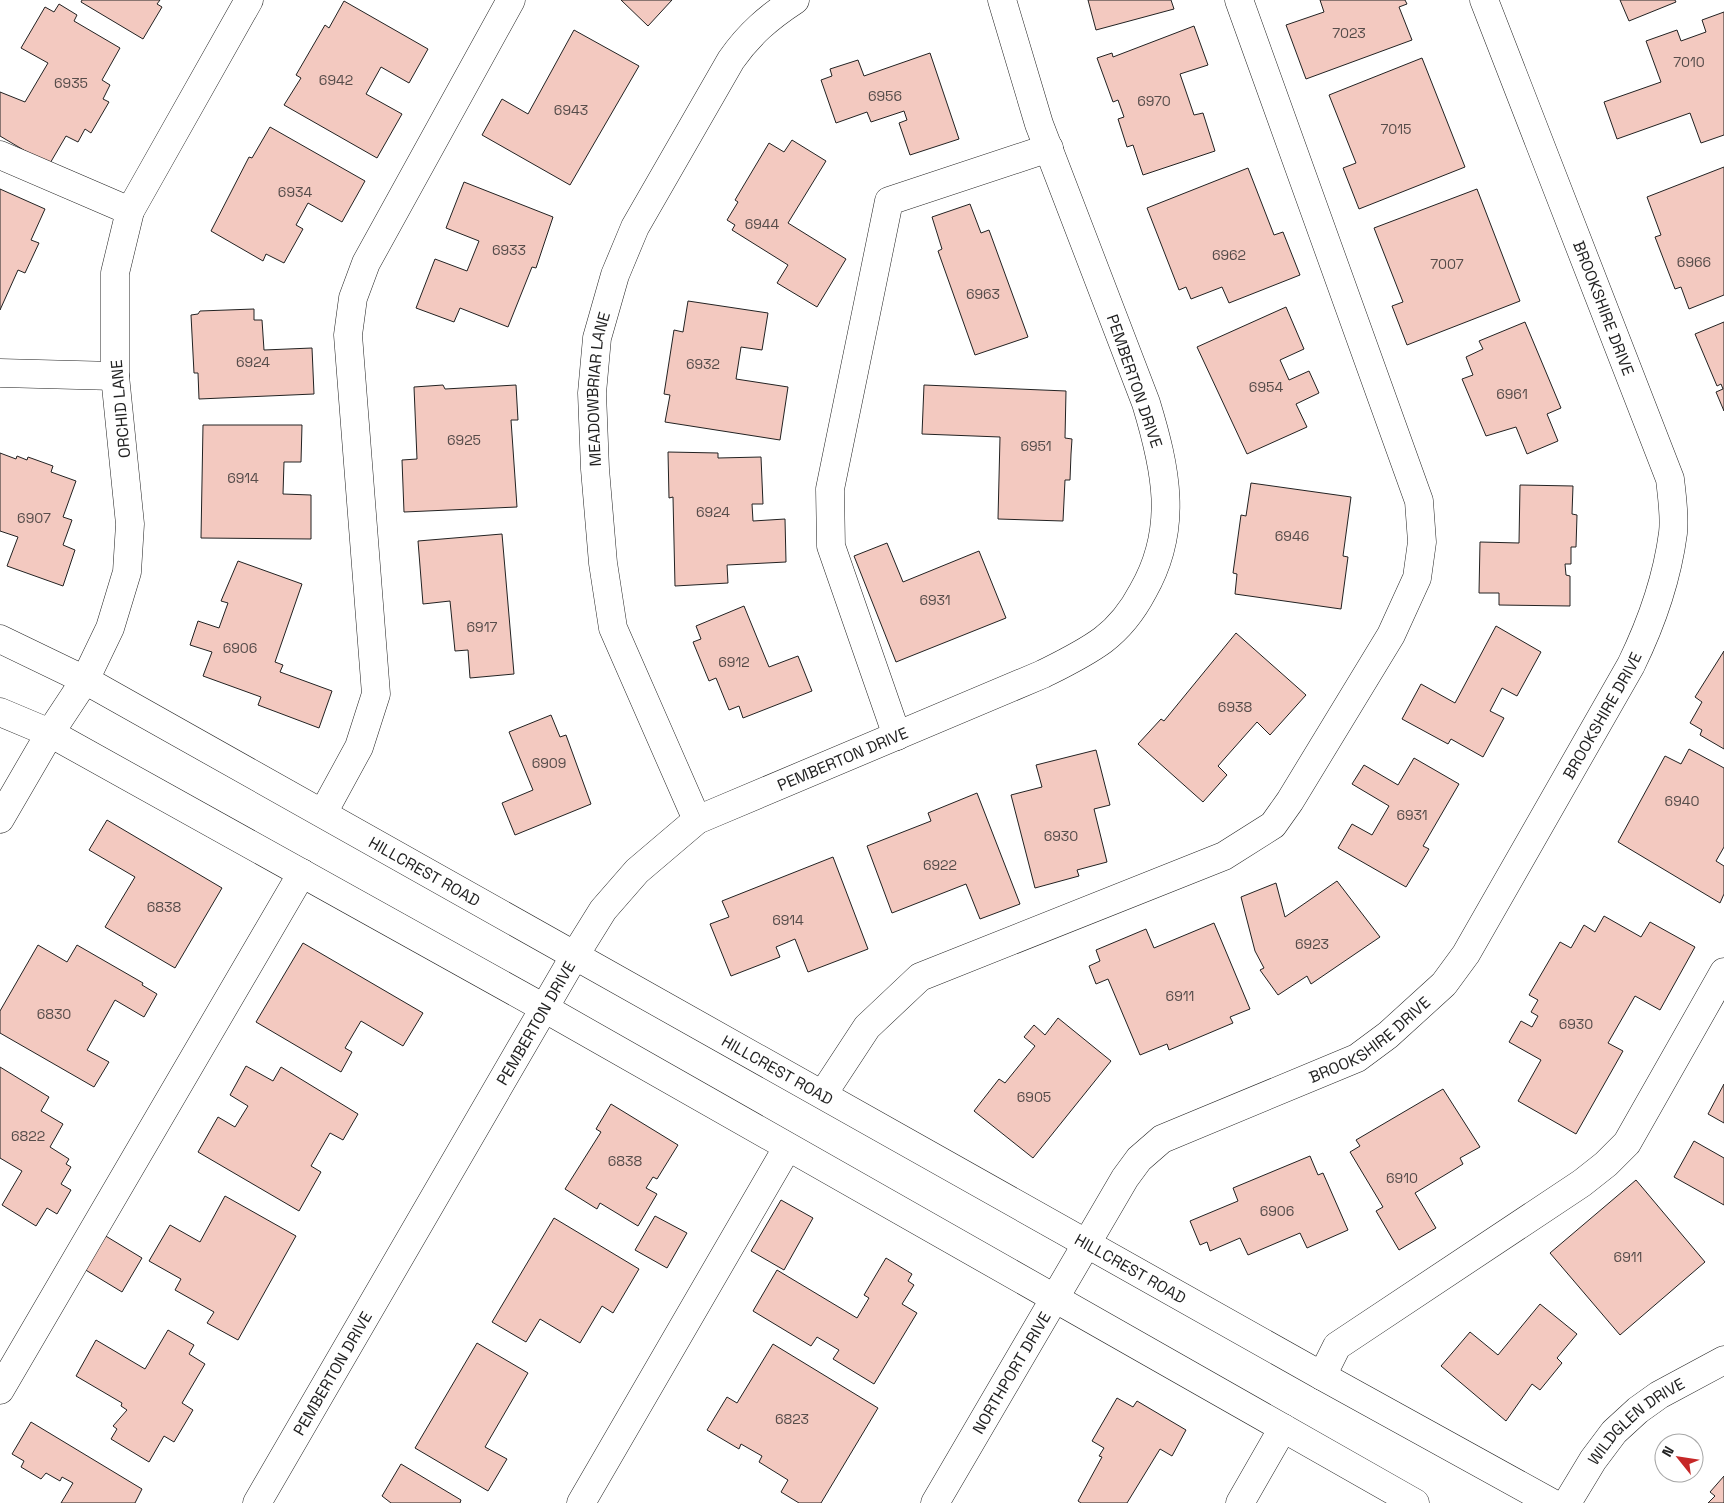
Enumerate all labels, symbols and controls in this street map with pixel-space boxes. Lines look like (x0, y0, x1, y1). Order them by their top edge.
house number: 7023 (1332, 24, 1366, 42)
house number: 7010 (1673, 53, 1705, 71)
house number: 6942 (319, 71, 353, 89)
house number: 6935 (54, 74, 88, 92)
house number: 6956 (868, 87, 902, 105)
house number: 6970 (1137, 92, 1171, 110)
house number: 6943 (554, 101, 588, 119)
house number: 7015 (1380, 120, 1412, 138)
house number: 6934 (278, 183, 312, 201)
house number: 6944 (745, 215, 780, 233)
street label: BROOKSHIRE DRIVE (1568, 238, 1639, 379)
house number: 6933 (492, 241, 526, 259)
house number: 6962 (1212, 246, 1246, 264)
house number: 6966 (1677, 253, 1711, 271)
house number: 7007 (1430, 255, 1464, 273)
house number: 6963 (966, 285, 1000, 303)
street label: MEADOWBRIAR LANE (582, 309, 615, 467)
street label: PEMBERTON DRIVE (1102, 312, 1167, 451)
house number: 6924 (236, 353, 270, 371)
house number: 6932 (686, 355, 720, 373)
street label: ORCHID LANE (106, 359, 135, 459)
house number: 6954 (1249, 378, 1283, 396)
house number: 6961 (1496, 385, 1528, 403)
house number: 6925 (447, 431, 481, 449)
house number: 6951 (1020, 437, 1052, 455)
house number: 6914 (227, 469, 259, 487)
house number: 6924 (696, 503, 730, 521)
house number: 6907 (17, 509, 51, 527)
house number: 6946 (1275, 527, 1309, 545)
house number: 6931 (919, 591, 951, 609)
house number: 6917 (467, 618, 498, 636)
house number: 6906 (223, 639, 257, 657)
street label: BROOKSHIRE DRIVE (1558, 649, 1647, 783)
house number: 6912 (718, 653, 750, 671)
house number: 6938 (1218, 698, 1252, 716)
street label: PEMBERTON DRIVE (774, 722, 911, 796)
house number: 6909 (532, 754, 566, 772)
house number: 6940 (1665, 792, 1699, 810)
house number: 6931 (1396, 806, 1428, 824)
house number: 6930 (1044, 827, 1078, 845)
street label: HILLCREST ROAD (365, 832, 484, 911)
house number: 6922 (923, 856, 957, 874)
house number: 6838 (147, 898, 182, 916)
house number: 6914 (772, 911, 804, 929)
house number: 6923 (1295, 935, 1329, 953)
street label: PEMBERTON DRIVE (492, 957, 580, 1089)
house number: 6911 (1166, 987, 1194, 1005)
street label: BROOKSHIRE DRIVE (1306, 992, 1435, 1088)
house number: 6830 (37, 1005, 71, 1023)
house number: 6930 (1559, 1015, 1593, 1033)
street label: HILLCREST ROAD (718, 1030, 837, 1110)
house number: 6905 (1017, 1088, 1051, 1106)
house number: 6822 (11, 1127, 45, 1145)
house number: 6838 (608, 1152, 643, 1170)
house number: 6910 (1386, 1169, 1418, 1187)
house number: 6906 (1260, 1202, 1294, 1220)
street label: HILLCREST ROAD (1071, 1229, 1190, 1308)
house number: 6911 (1614, 1248, 1642, 1266)
street label: PEMBERTON DRIVE (289, 1308, 377, 1439)
street label: NORTHPORT DRIVE (968, 1308, 1056, 1438)
street label: WILDGLEN DRIVE (1586, 1377, 1692, 1473)
house number: 6823 (775, 1410, 809, 1428)
north arrow (1654, 1433, 1704, 1483)

